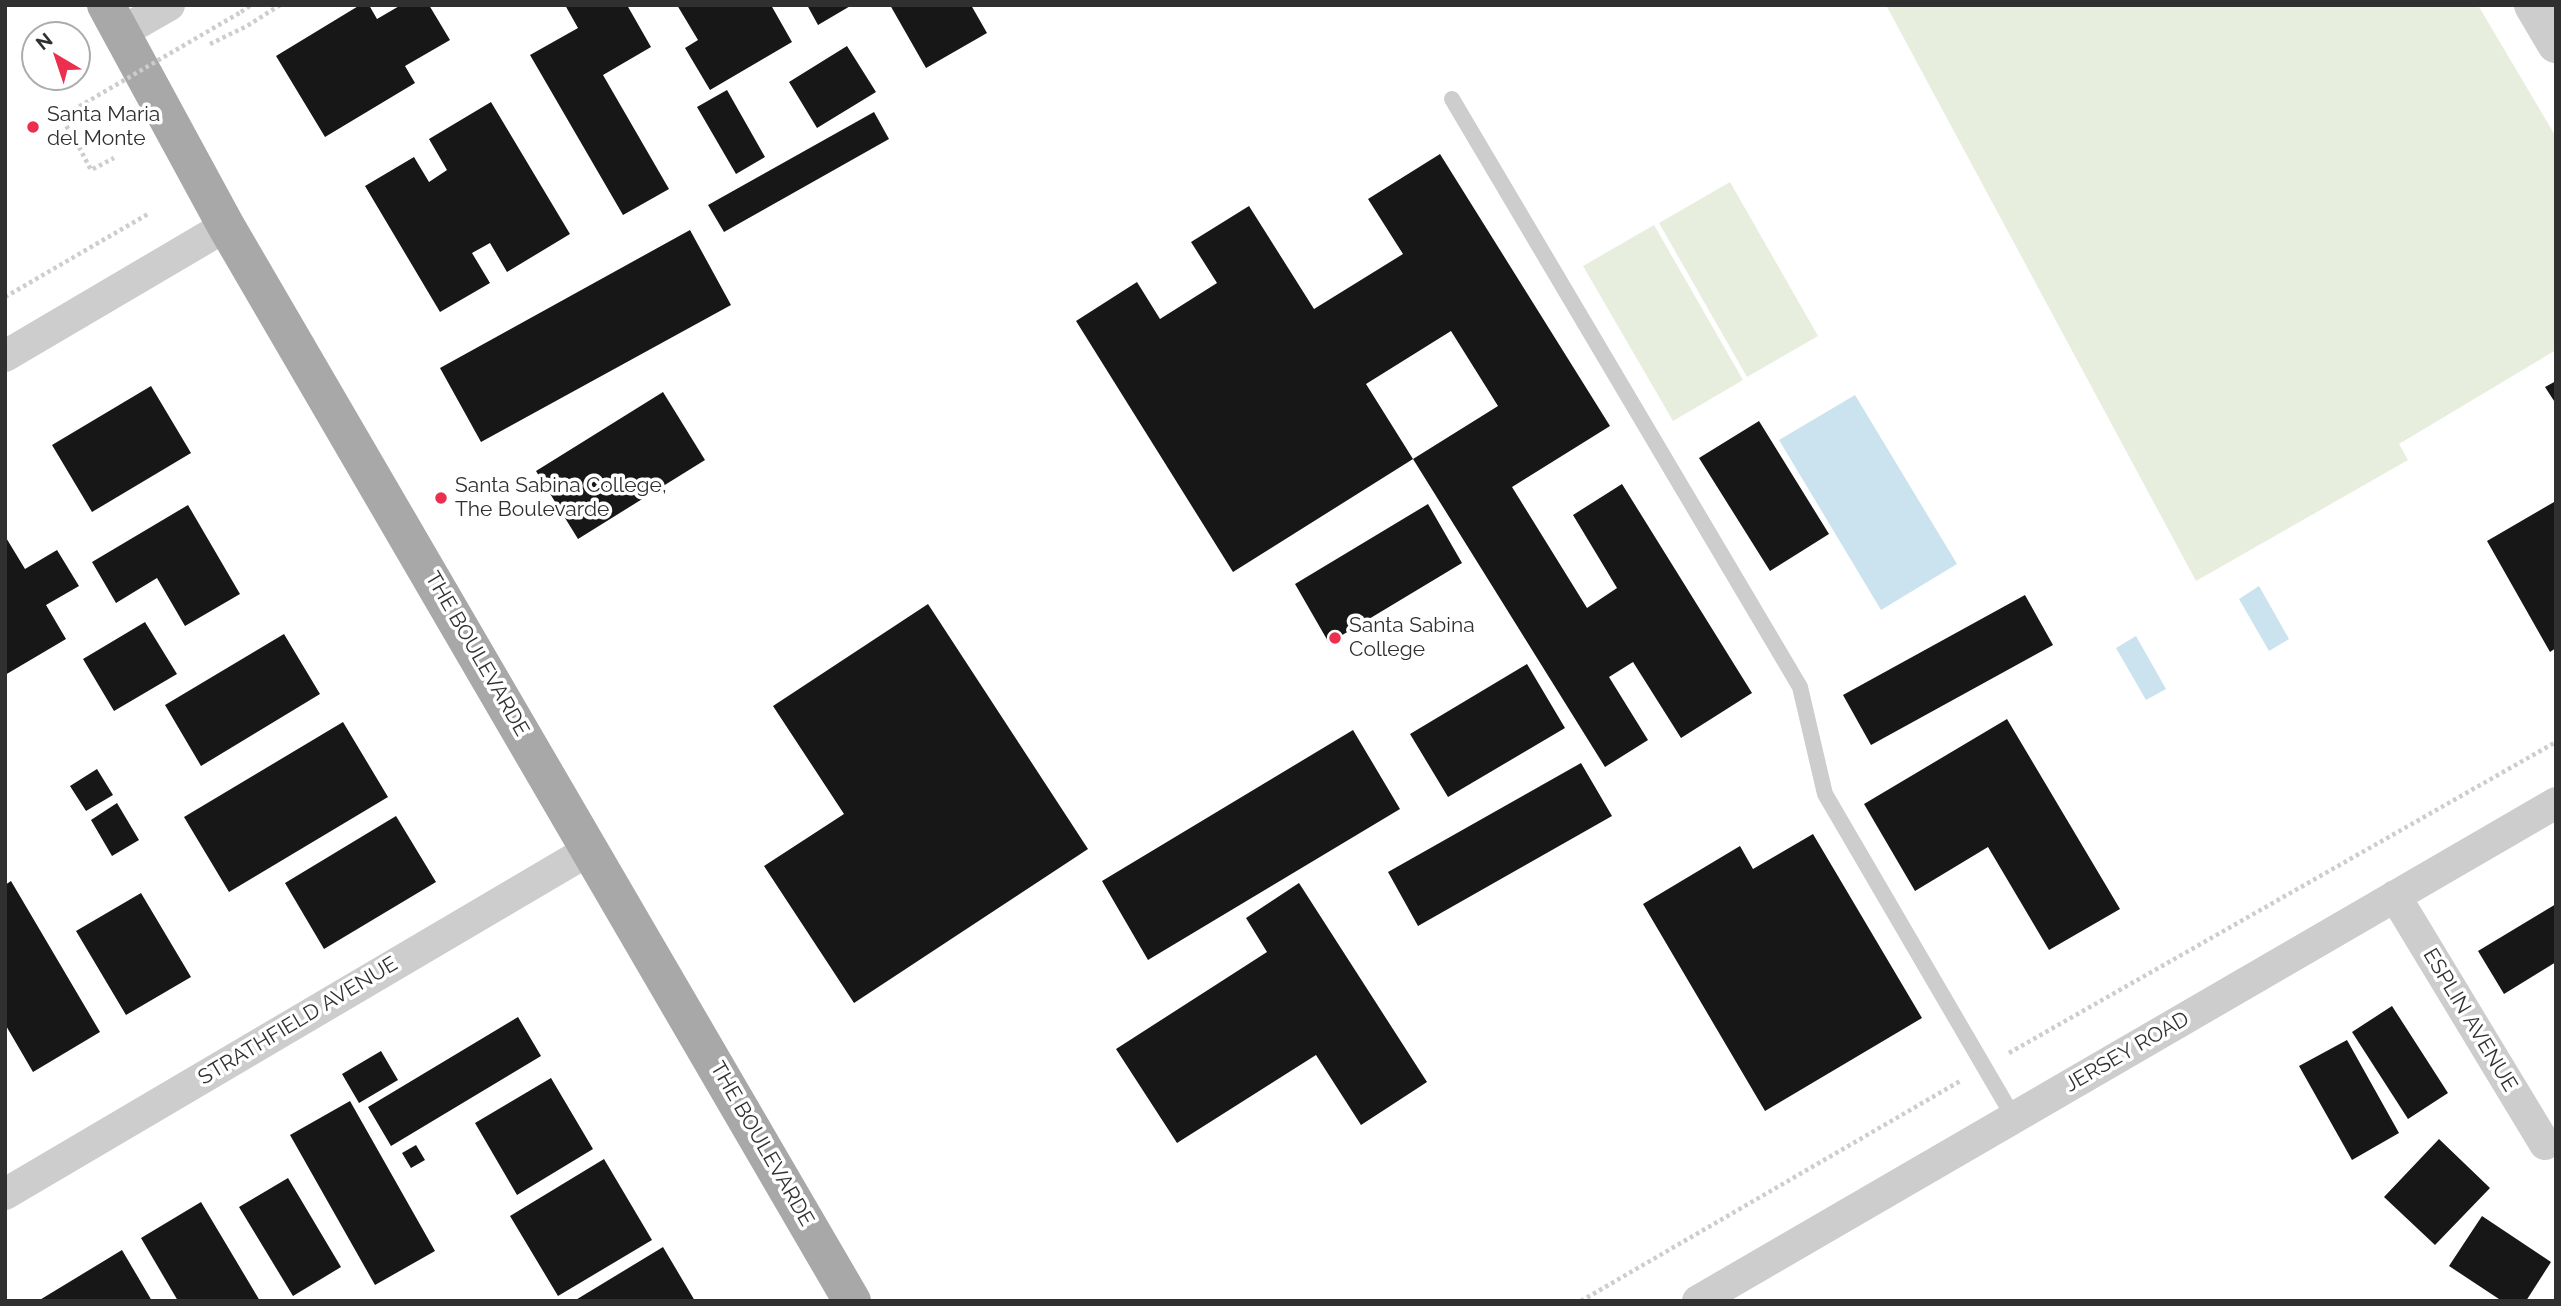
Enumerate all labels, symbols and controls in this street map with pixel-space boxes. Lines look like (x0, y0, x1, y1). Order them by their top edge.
north arrow (21, 21, 91, 91)
text: N (31, 28, 57, 54)
place label: Santa Maria del Monte (47, 102, 160, 152)
marker: Santa Maria del Monte (25, 119, 41, 135)
place label: Santa Sabina College, The Boulevarde (455, 473, 667, 523)
marker: Santa Sabina College, The Boulevarde (433, 490, 449, 506)
street label: THE BOULEVARDE (420, 567, 534, 741)
place label: Santa Sabina College (1349, 613, 1475, 663)
marker: Santa Sabina College (1327, 630, 1343, 646)
street label: ESPLIN AVENUE (2417, 944, 2523, 1096)
street label: STRATHFIELD AVENUE (194, 951, 402, 1091)
street label: JERSEY ROAD (2060, 1006, 2194, 1098)
street label: THE BOULEVARDE (705, 1057, 819, 1231)

